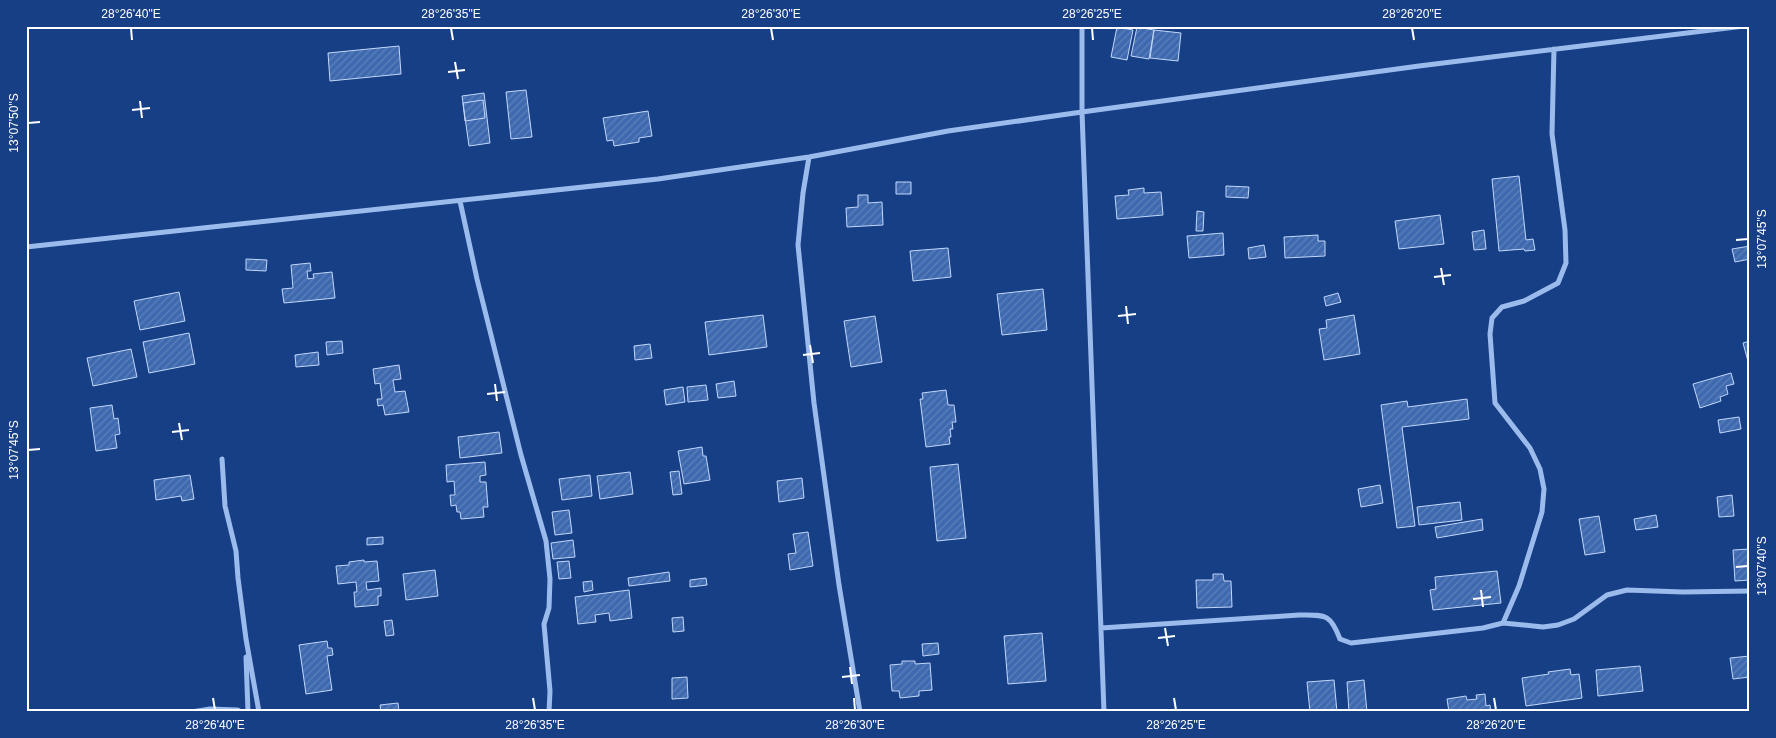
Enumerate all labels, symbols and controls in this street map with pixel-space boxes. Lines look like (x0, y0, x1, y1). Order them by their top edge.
text: 28°26'40"E (101, 7, 161, 21)
text: 28°26'35"E (421, 7, 481, 21)
text: 28°26'30"E (741, 7, 801, 21)
text: 28°26'25"E (1062, 7, 1122, 21)
text: 28°26'20"E (1382, 7, 1442, 21)
text: 13°07'50"S (7, 93, 21, 153)
text: 13°07'45"S (1755, 209, 1769, 269)
text: 13°07'45"S (7, 420, 21, 480)
text: 13°07'40"S (1755, 536, 1769, 596)
text: 28°26'40"E (185, 718, 245, 732)
text: 28°26'35"E (505, 718, 565, 732)
text: 28°26'30"E (825, 718, 885, 732)
text: 28°26'25"E (1146, 718, 1206, 732)
text: 28°26'20"E (1466, 718, 1526, 732)

